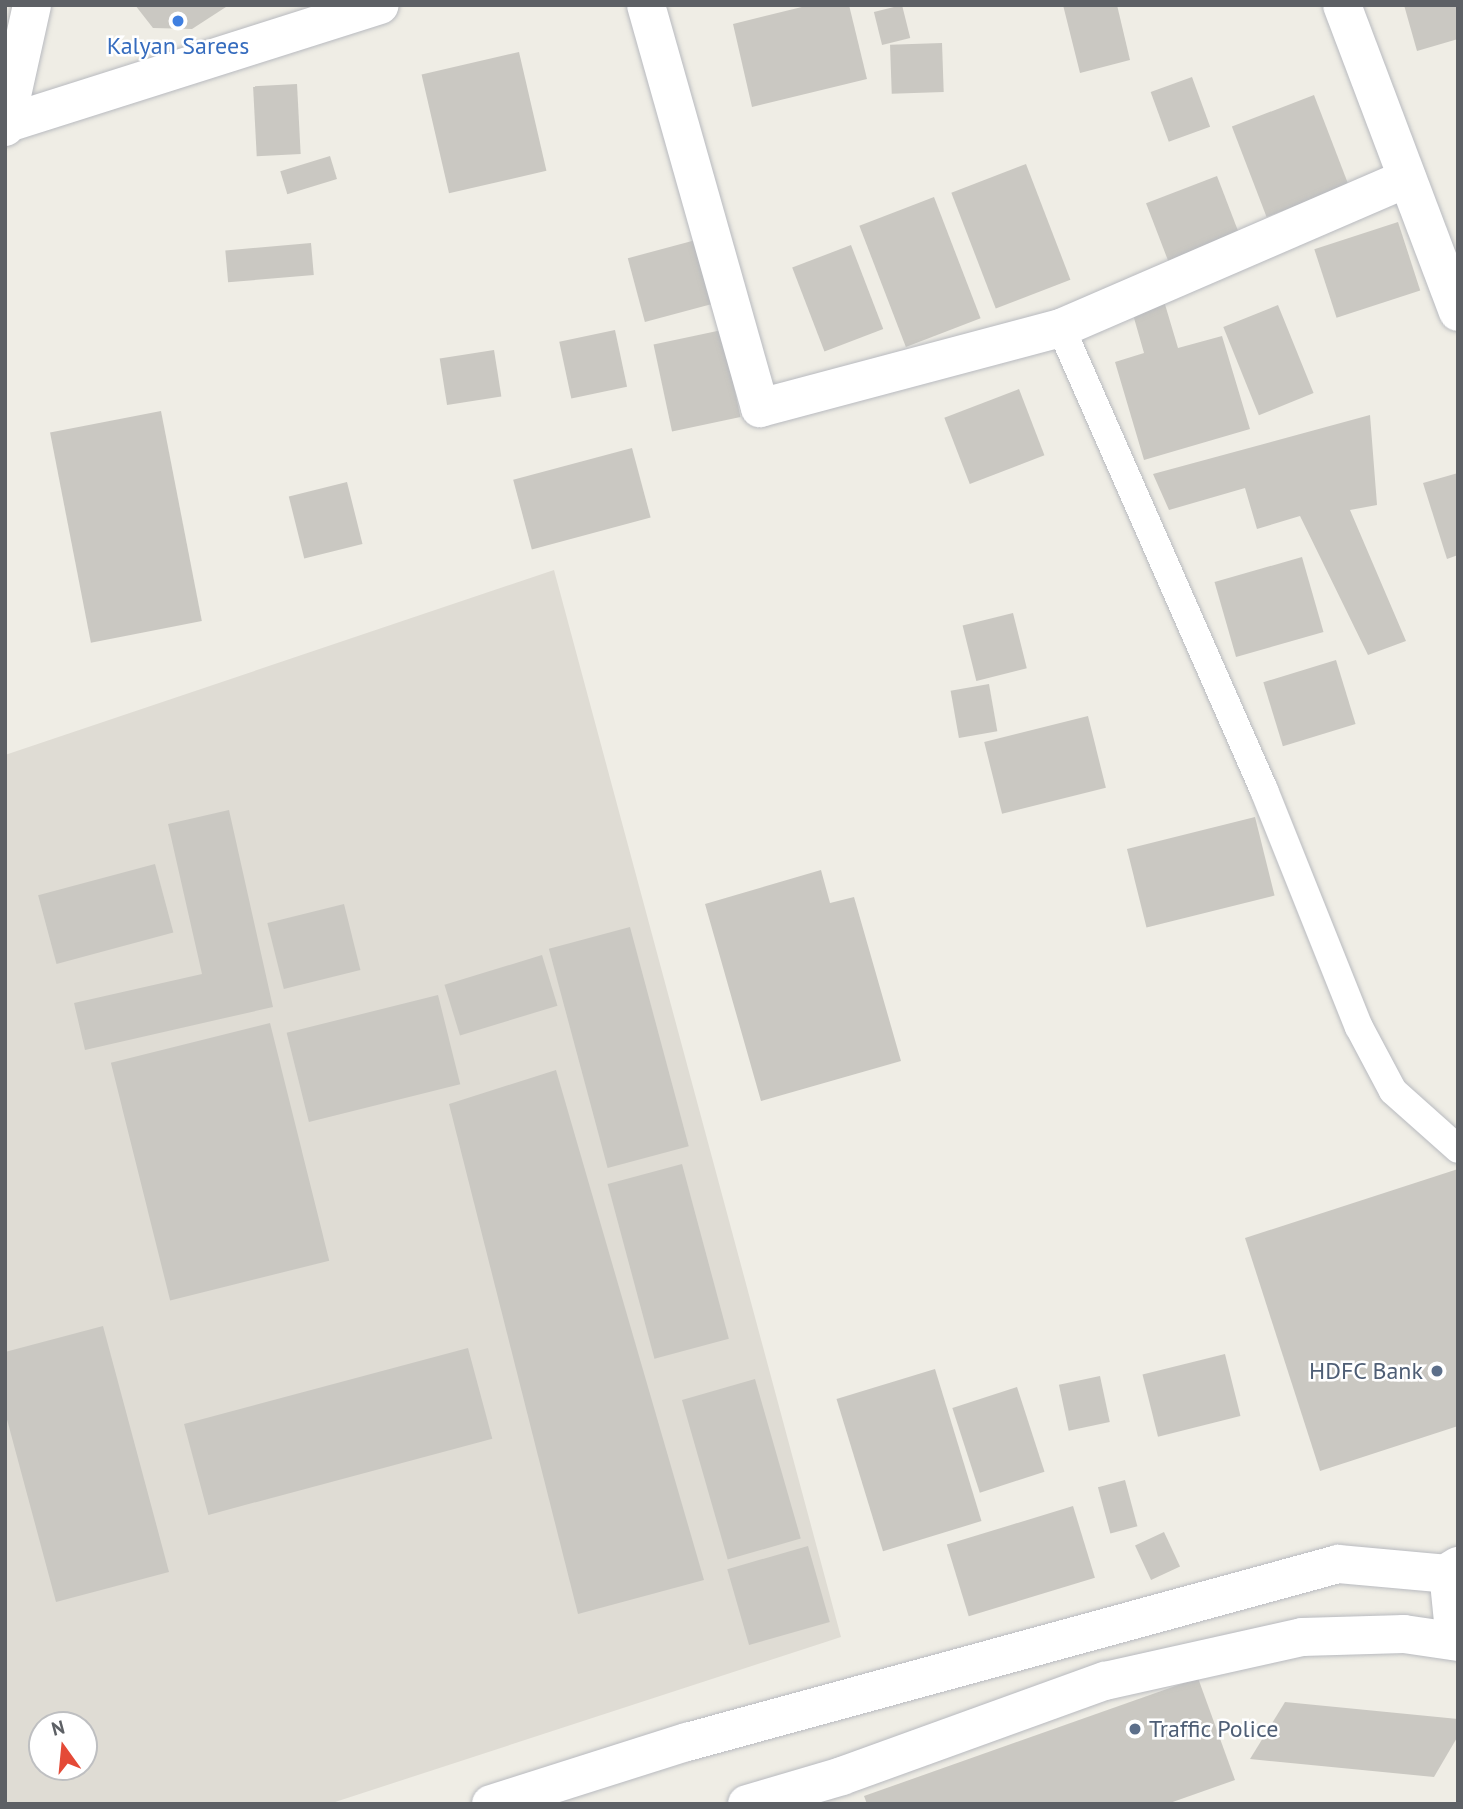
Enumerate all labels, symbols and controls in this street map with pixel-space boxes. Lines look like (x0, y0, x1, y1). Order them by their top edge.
marker: Kalyan Sarees (170, 13, 186, 29)
place label: Kalyan Sarees (107, 32, 249, 60)
place label: HDFC Bank (1308, 1357, 1423, 1385)
marker: HDFC Bank (1429, 1363, 1445, 1379)
north arrow (28, 1711, 98, 1781)
text: N (49, 1714, 67, 1741)
place label: Traffic Police (1149, 1715, 1279, 1743)
marker: Traffic Police (1127, 1721, 1143, 1737)

